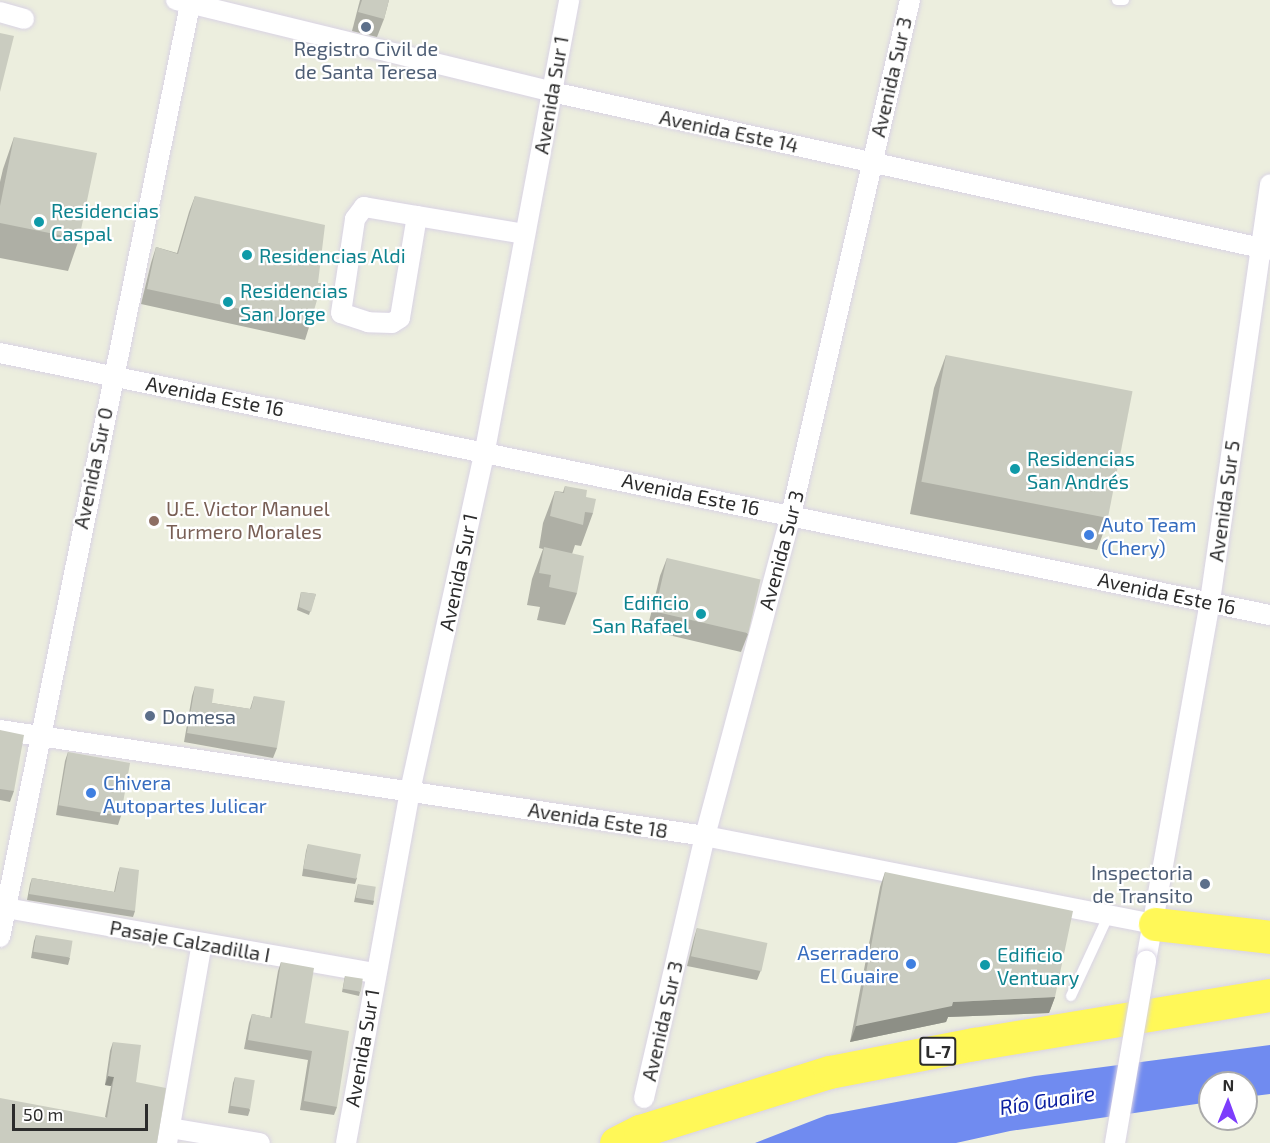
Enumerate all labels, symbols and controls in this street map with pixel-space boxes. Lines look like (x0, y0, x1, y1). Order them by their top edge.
street label: Avenida Sur 3 (865, 14, 917, 140)
marker: Registro Civil de de Santa Teresa (359, 20, 373, 34)
street label: Avenida Sur 1 (529, 34, 573, 156)
place label: Registro Civil de de Santa Teresa (294, 36, 438, 83)
street label: Avenida Este 14 (657, 105, 801, 157)
place label: Residencias Caspal (51, 198, 159, 245)
marker: Residencias Caspal (32, 215, 46, 229)
place label: Residencias Aldi (259, 243, 406, 267)
marker: Residencias Aldi (240, 248, 254, 262)
place label: Residencias San Jorge (240, 278, 348, 325)
marker: Residencias San Jorge (221, 295, 235, 309)
street label: Avenida Este 16 (144, 371, 286, 421)
street label: Avenida Sur 0 (68, 405, 118, 531)
street label: Avenida Sur 5 (1204, 439, 1244, 563)
place label: Residencias San Andrés (1027, 446, 1135, 493)
marker: Residencias San Andrés (1008, 462, 1022, 476)
street label: Avenida Este 16 (620, 468, 762, 520)
street label: Avenida Sur 3 (753, 488, 809, 612)
place label: U.E. Victor Manuel Turmero Morales (166, 497, 331, 544)
street label: Avenida Sur 1 (434, 511, 482, 633)
place label: Auto Team (Chery) (1101, 512, 1197, 559)
marker: U.E. Victor Manuel Turmero Morales (147, 514, 161, 528)
marker: Auto Team (Chery) (1082, 528, 1096, 542)
street label: Avenida Este 16 (1096, 567, 1238, 619)
place label: Edificio San Rafael (592, 590, 689, 637)
marker: Edificio San Rafael (694, 607, 708, 621)
place label: Domesa (162, 704, 236, 728)
marker: Domesa (143, 709, 157, 723)
place label: Chivera Autopartes Julicar (103, 770, 267, 817)
marker: Chivera Autopartes Julicar (84, 786, 98, 800)
street label: Avenida Este 18 (526, 797, 670, 843)
place label: Inspectoria de Transito (1091, 861, 1193, 908)
marker: Inspectoria de Transito (1198, 877, 1212, 891)
street label: Pasaje Calzadilla I (108, 915, 272, 967)
place label: Aserradero El Guaire (797, 940, 899, 987)
place label: Edificio Ventuary (997, 942, 1079, 989)
marker: Aserradero El Guaire (904, 957, 918, 971)
street label: Avenida Sur 3 (636, 958, 688, 1084)
marker: Edificio Ventuary (978, 958, 992, 972)
street label: Avenida Sur 1 (340, 987, 384, 1109)
road number: L-7 (918, 1036, 958, 1066)
north arrow (1198, 1071, 1258, 1131)
text: N (1222, 1075, 1234, 1094)
water label: Río Guaire (997, 1080, 1097, 1120)
scale bar (15, 1092, 152, 1130)
text: 50 m (23, 1103, 63, 1125)

